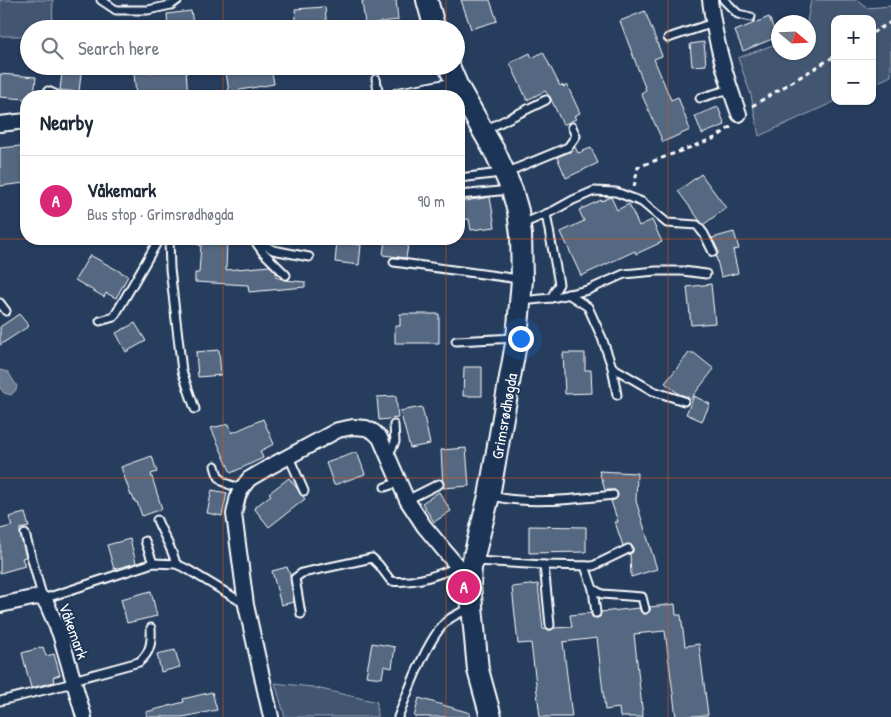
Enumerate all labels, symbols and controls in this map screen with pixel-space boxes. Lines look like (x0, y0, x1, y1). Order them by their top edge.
north arrow (771, 15, 816, 60)
map controls (831, 15, 876, 105)
button: + (831, 15, 876, 60)
search box (20, 20, 465, 75)
icon: search (38, 34, 66, 62)
text: Search here (78, 35, 159, 61)
button: − (831, 60, 876, 105)
text: Nearby (40, 108, 93, 137)
text: Våkemark (87, 177, 156, 203)
text: A (52, 190, 60, 212)
text: 90 m (417, 190, 445, 212)
text: Bus stop · Grimsrødhøgda (87, 203, 234, 225)
your location (508, 326, 534, 352)
street label: Grimsrødhøgda (486, 371, 522, 461)
pin: A (448, 568, 480, 606)
street label: Våkemark (54, 600, 94, 662)

